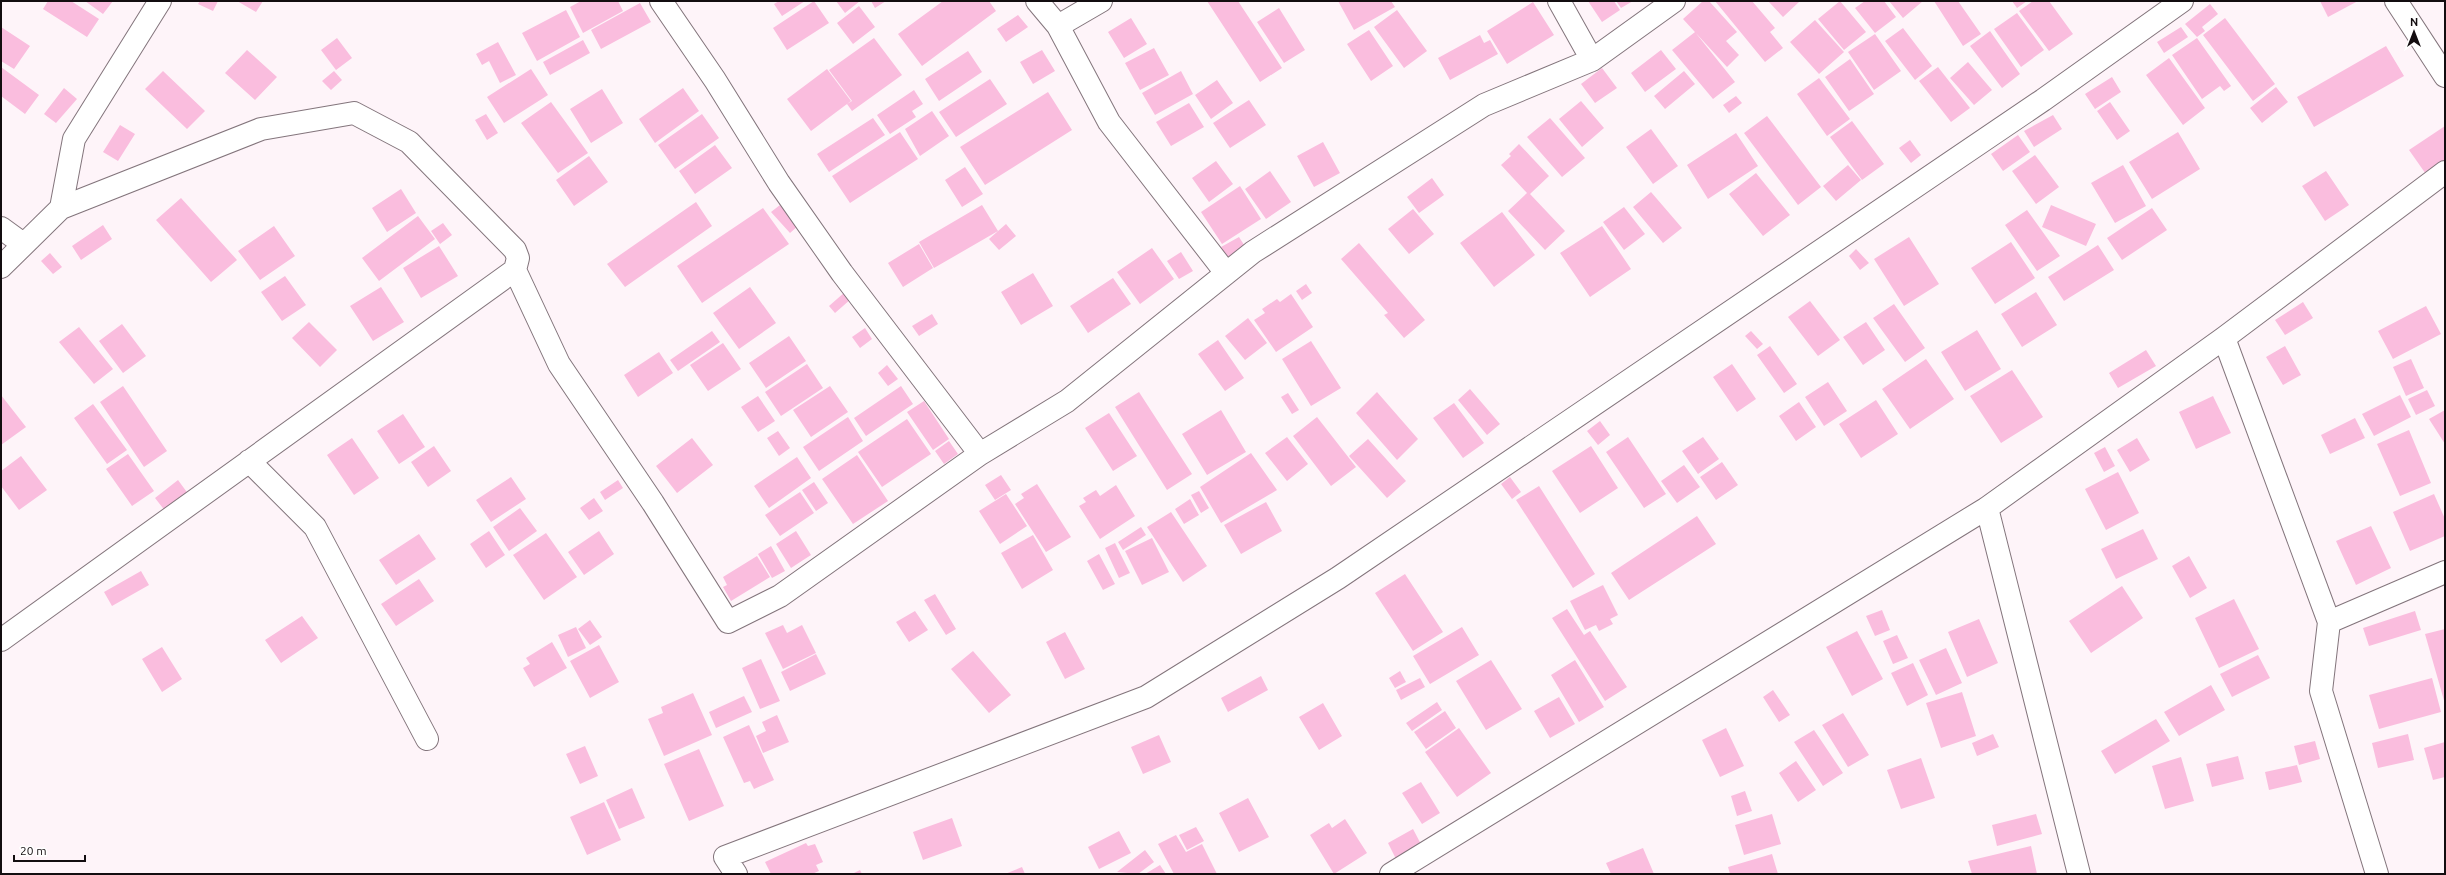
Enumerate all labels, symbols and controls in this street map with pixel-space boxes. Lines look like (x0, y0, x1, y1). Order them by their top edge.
north arrow (2394, 12, 2434, 52)
text: N (2410, 16, 2418, 28)
scale bar (14, 837, 85, 863)
text: 20 m (20, 844, 47, 857)

